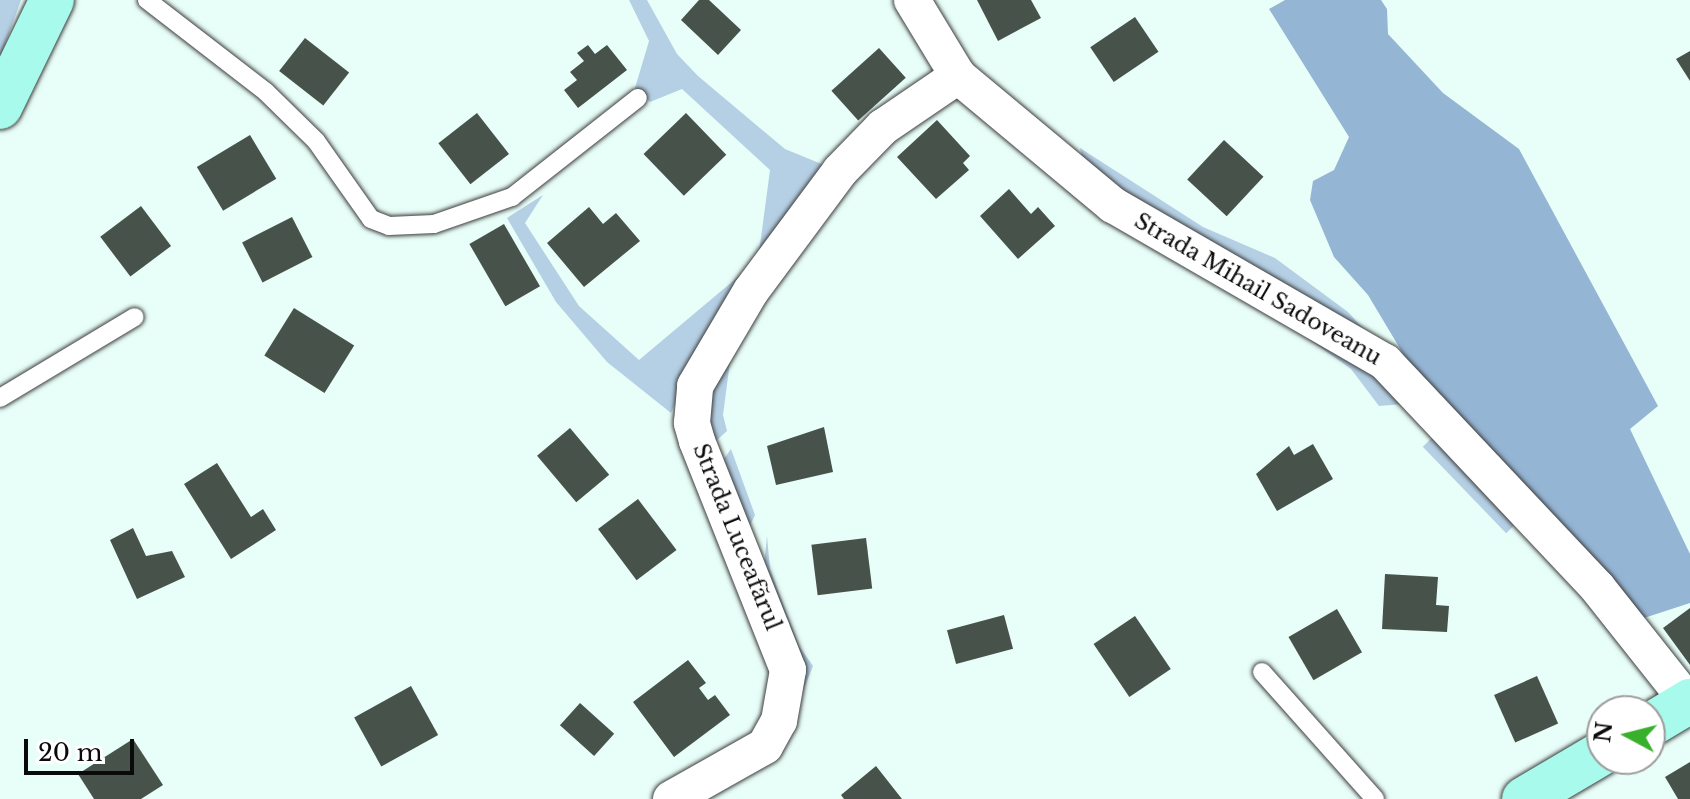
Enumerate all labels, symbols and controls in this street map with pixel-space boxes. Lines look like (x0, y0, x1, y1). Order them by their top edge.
street label: Strada Mihail Sadoveanu (1130, 207, 1386, 371)
street label: Strada Luceafărul (687, 440, 787, 634)
north arrow (1586, 695, 1666, 775)
text: N (1589, 720, 1618, 744)
scale bar (28, 723, 138, 773)
text: 20 m (38, 738, 103, 767)

